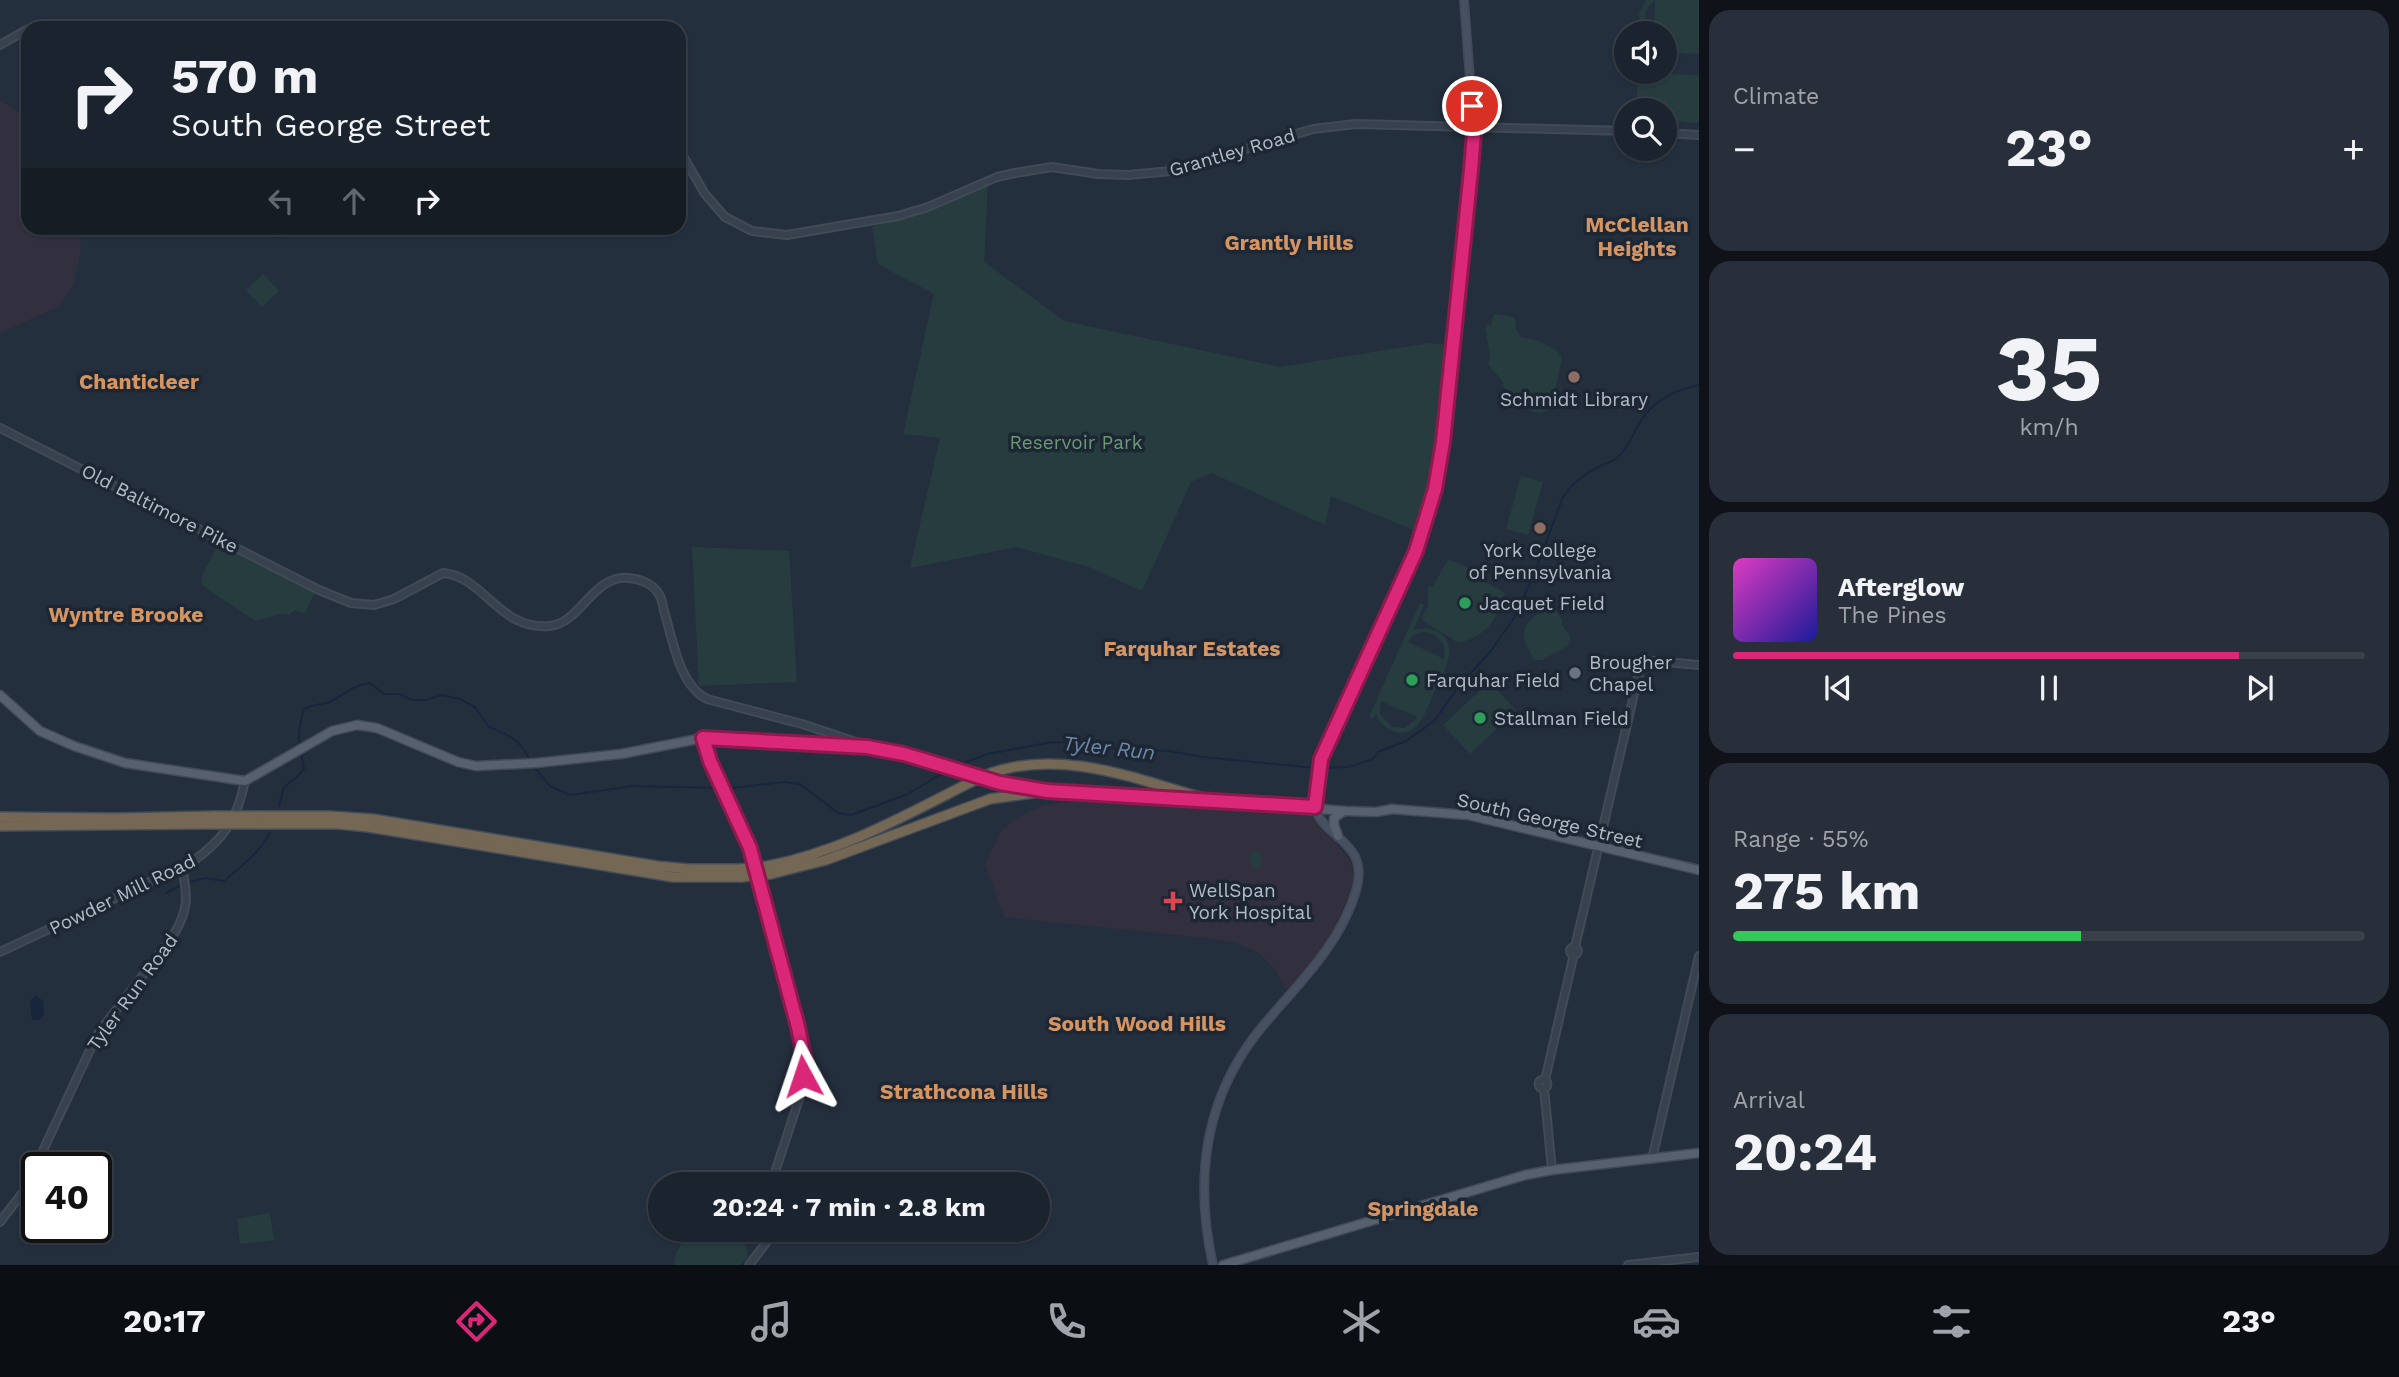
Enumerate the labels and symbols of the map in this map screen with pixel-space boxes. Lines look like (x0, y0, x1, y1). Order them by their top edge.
pin (1442, 76, 1502, 136)
street label: Grantley Road (1166, 123, 1298, 181)
district label: McClellan Heights (1585, 212, 1689, 261)
district label: Grantly Hills (1225, 230, 1353, 255)
district label: Chanticleer (79, 369, 199, 394)
marker: Schmidt Library (1566, 369, 1582, 385)
place label: Schmidt Library (1500, 388, 1648, 411)
park label: Reservoir Park (1009, 431, 1143, 454)
street label: Old Baltimore Pike (78, 459, 242, 558)
marker: York College of Pennsylvania (1532, 520, 1548, 536)
place label: York College of Pennsylvania (1469, 539, 1612, 584)
place label: Jacquet Field (1479, 592, 1605, 615)
marker: Jacquet Field (1457, 595, 1473, 611)
district label: Wyntre Brooke (49, 602, 203, 627)
district label: Farquhar Estates (1103, 636, 1281, 661)
place label: Brougher Chapel (1589, 651, 1673, 696)
marker: Brougher Chapel (1567, 665, 1583, 681)
place label: Farquhar Field (1426, 669, 1560, 692)
marker: Farquhar Field (1404, 672, 1420, 688)
place label: Stallman Field (1494, 707, 1629, 730)
marker: Stallman Field (1472, 710, 1488, 726)
water label: Tyler Run (1062, 730, 1156, 765)
street label: South George Street (1455, 788, 1645, 853)
street label: Powder Mill Road (45, 849, 199, 940)
place label: WellSpan York Hospital (1189, 879, 1311, 924)
marker: WellSpan York Hospital (1163, 891, 1183, 911)
street label: Tyler Run Road (82, 929, 183, 1055)
district label: South Wood Hills (1048, 1011, 1226, 1036)
position arrow (766, 1039, 840, 1113)
district label: Strathcona Hills (880, 1079, 1048, 1104)
speed limit sign: 40 (21, 1152, 112, 1243)
district label: Springdale (1368, 1196, 1478, 1221)

